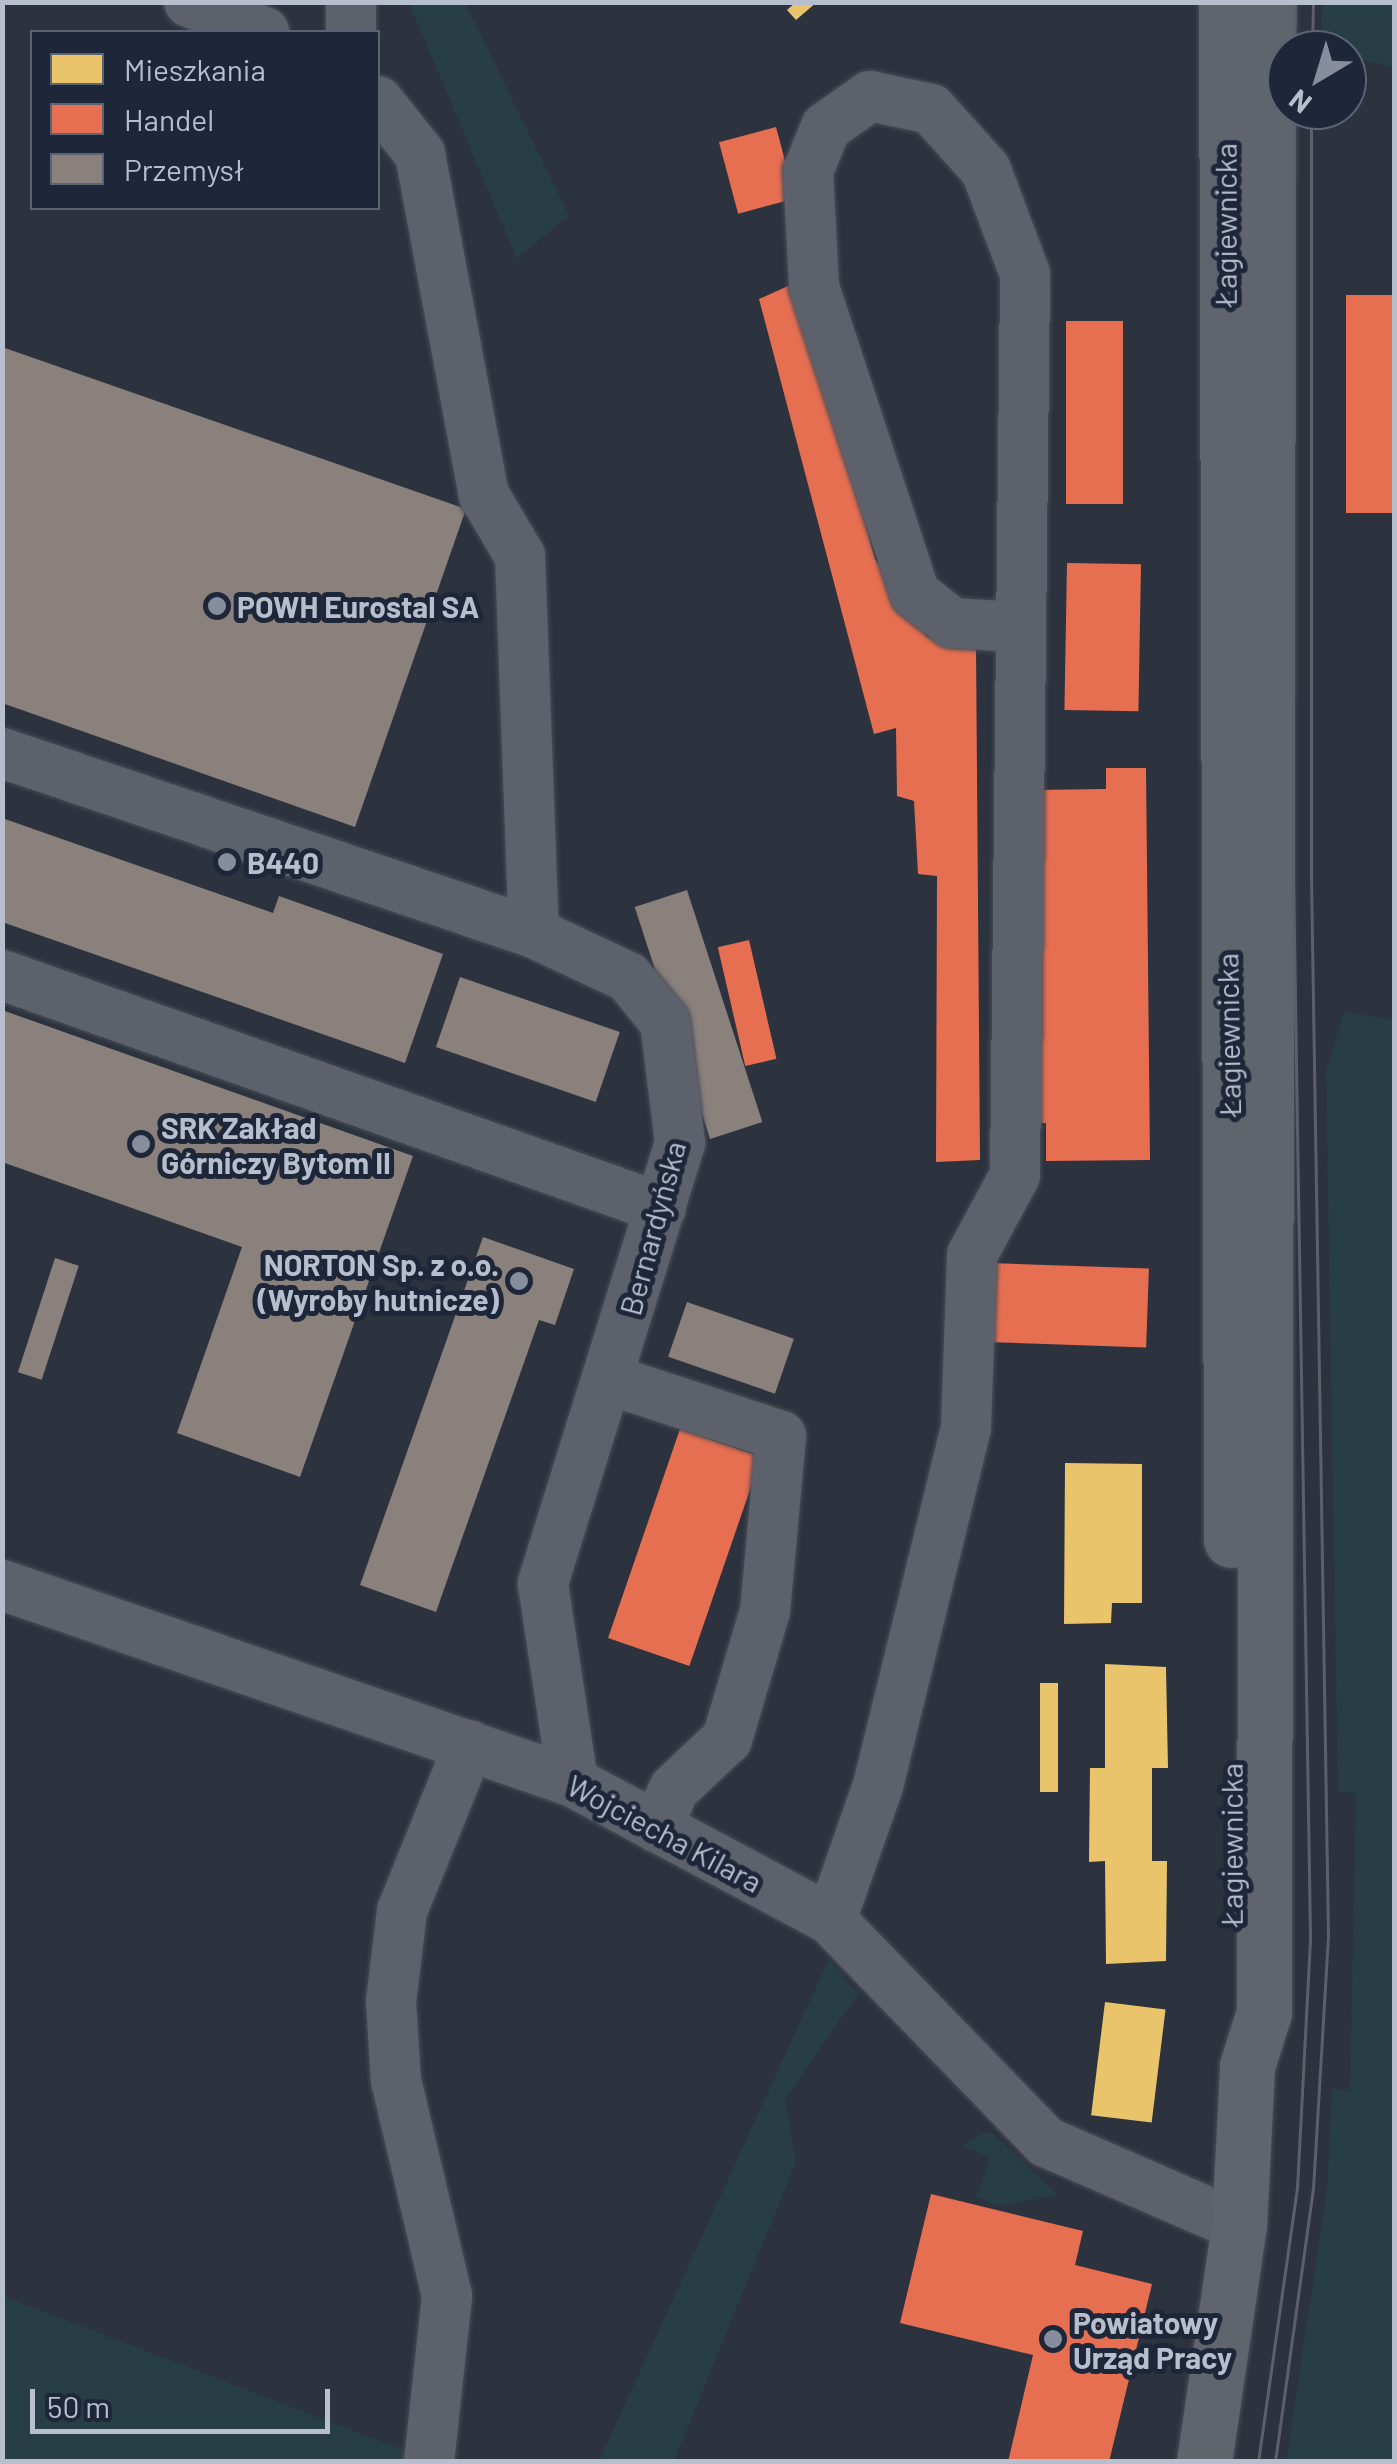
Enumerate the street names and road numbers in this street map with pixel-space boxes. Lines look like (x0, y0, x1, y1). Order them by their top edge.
street label: Łagiewnicka (1207, 143, 1243, 307)
street label: Łagiewnicka (1209, 953, 1247, 1117)
street label: Bernardyńska (611, 1137, 693, 1319)
street label: Łagiewnicka (1213, 1763, 1249, 1927)
street label: Wojciecha Kilara (561, 1767, 769, 1899)

